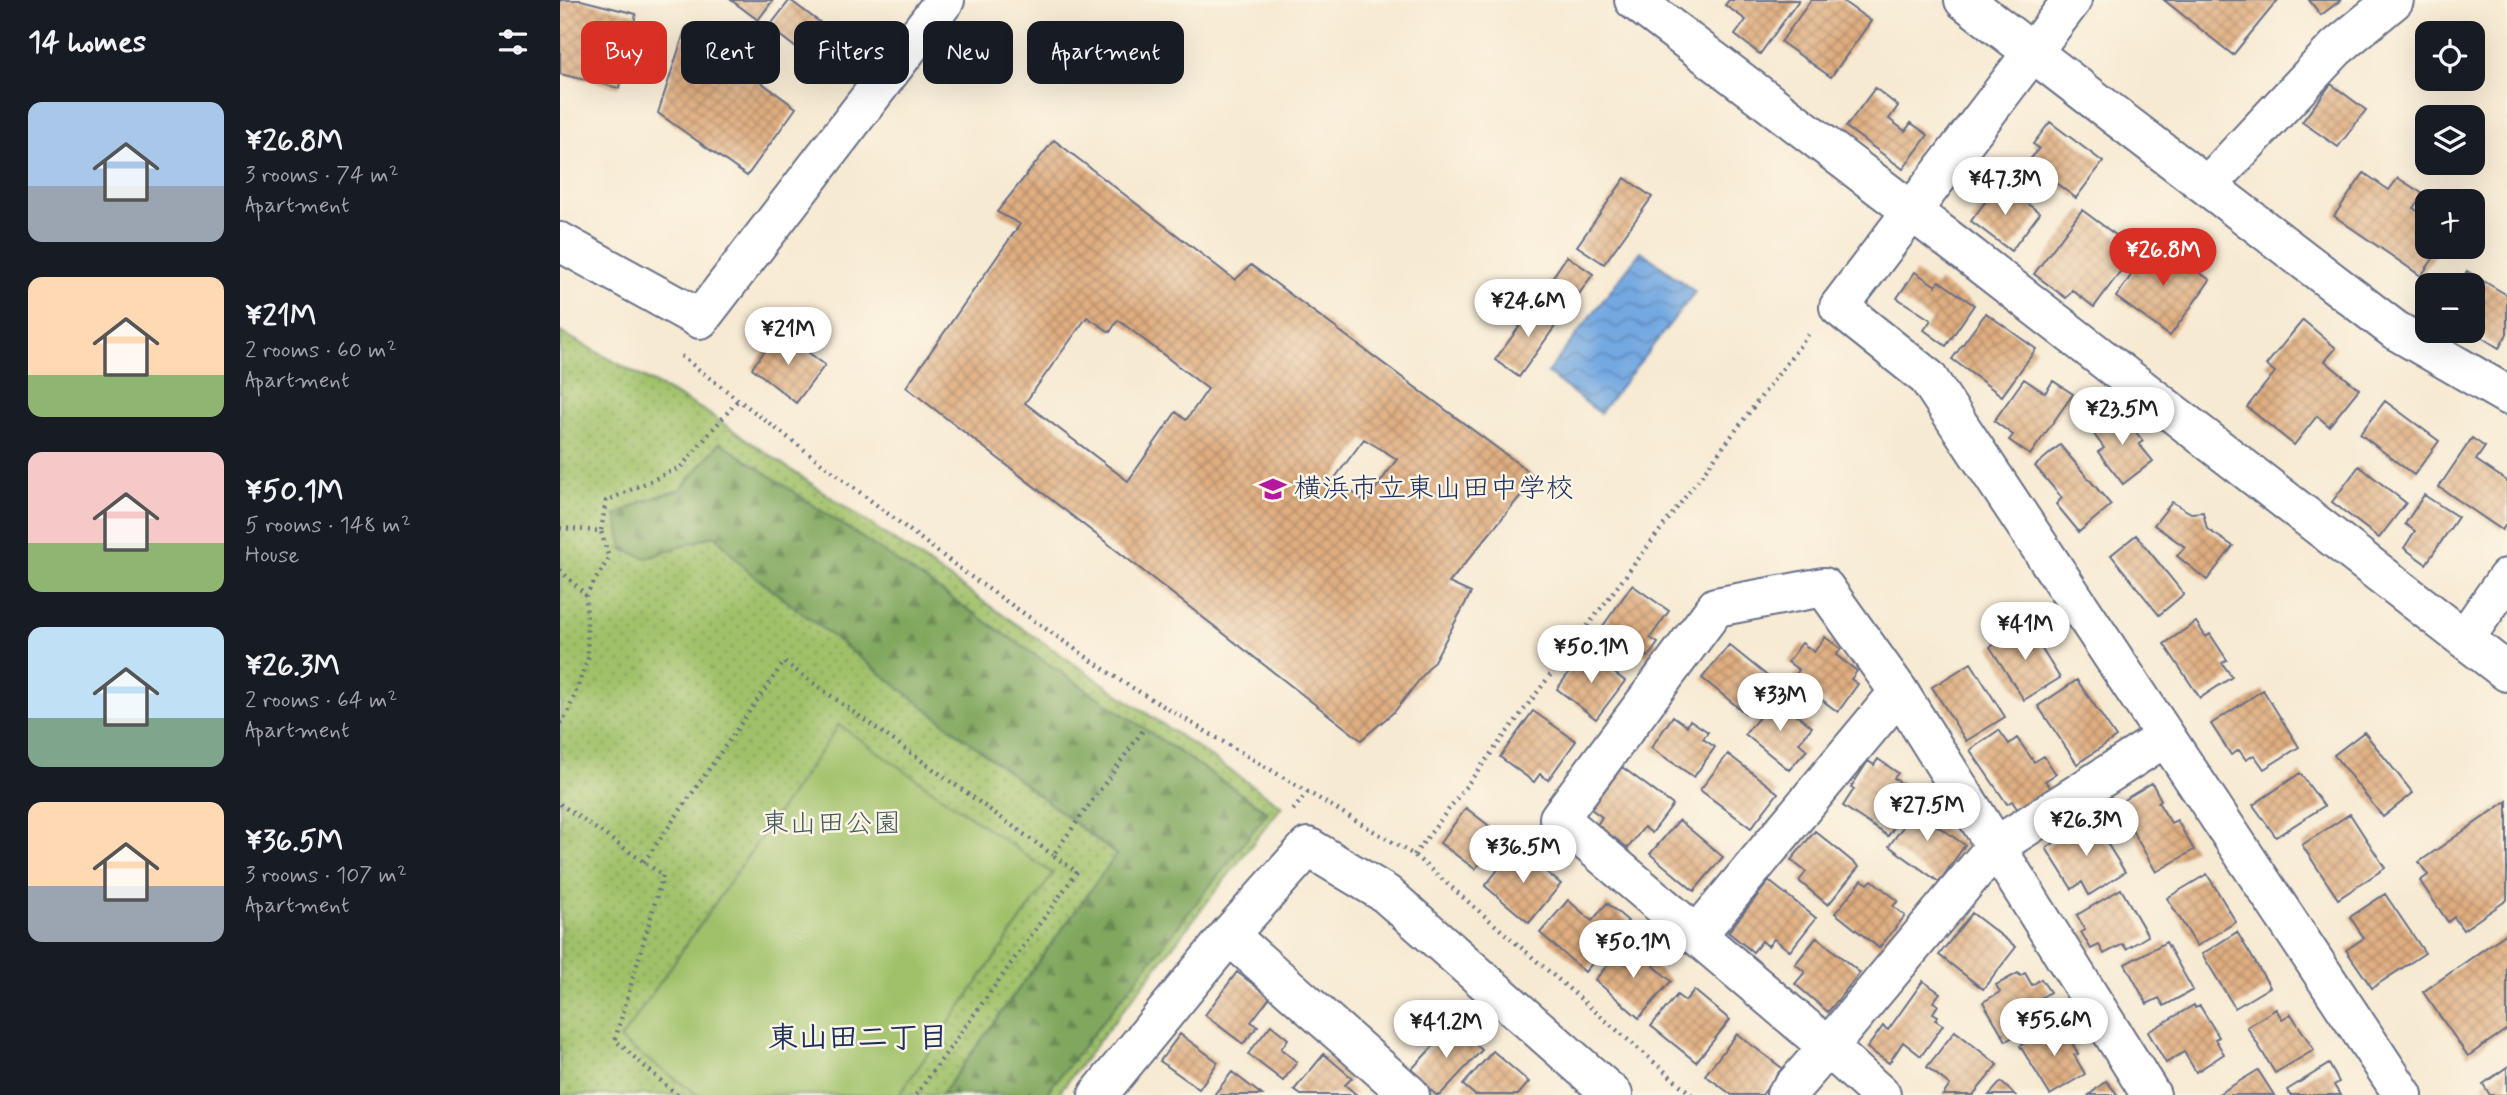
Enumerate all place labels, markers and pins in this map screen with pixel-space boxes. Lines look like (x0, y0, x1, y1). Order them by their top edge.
pin: ¥47.3M (1948, 158, 2062, 217)
pin: ¥26.8M (2106, 229, 2220, 288)
pin: ¥24.6M (1471, 280, 1585, 339)
pin: ¥21M (747, 308, 829, 367)
pin: ¥23.5M (2065, 388, 2179, 447)
place label: 横浜市立東山田中学校 (1294, 471, 1574, 508)
school or university icon: 横浜市立東山田中学校 (1258, 474, 1288, 504)
pin: ¥41M (1984, 602, 2066, 662)
pin: ¥50.1M (1534, 626, 1648, 685)
pin: ¥33M (1739, 674, 1821, 733)
pin: ¥27.5M (1870, 784, 1984, 843)
pin: ¥26.3M (2029, 798, 2143, 858)
pin: ¥36.5M (1466, 826, 1580, 885)
pin: ¥50.1M (1576, 920, 1690, 980)
pin: ¥55.6M (1997, 998, 2111, 1058)
pin: ¥41.2M (1389, 1000, 1503, 1060)

